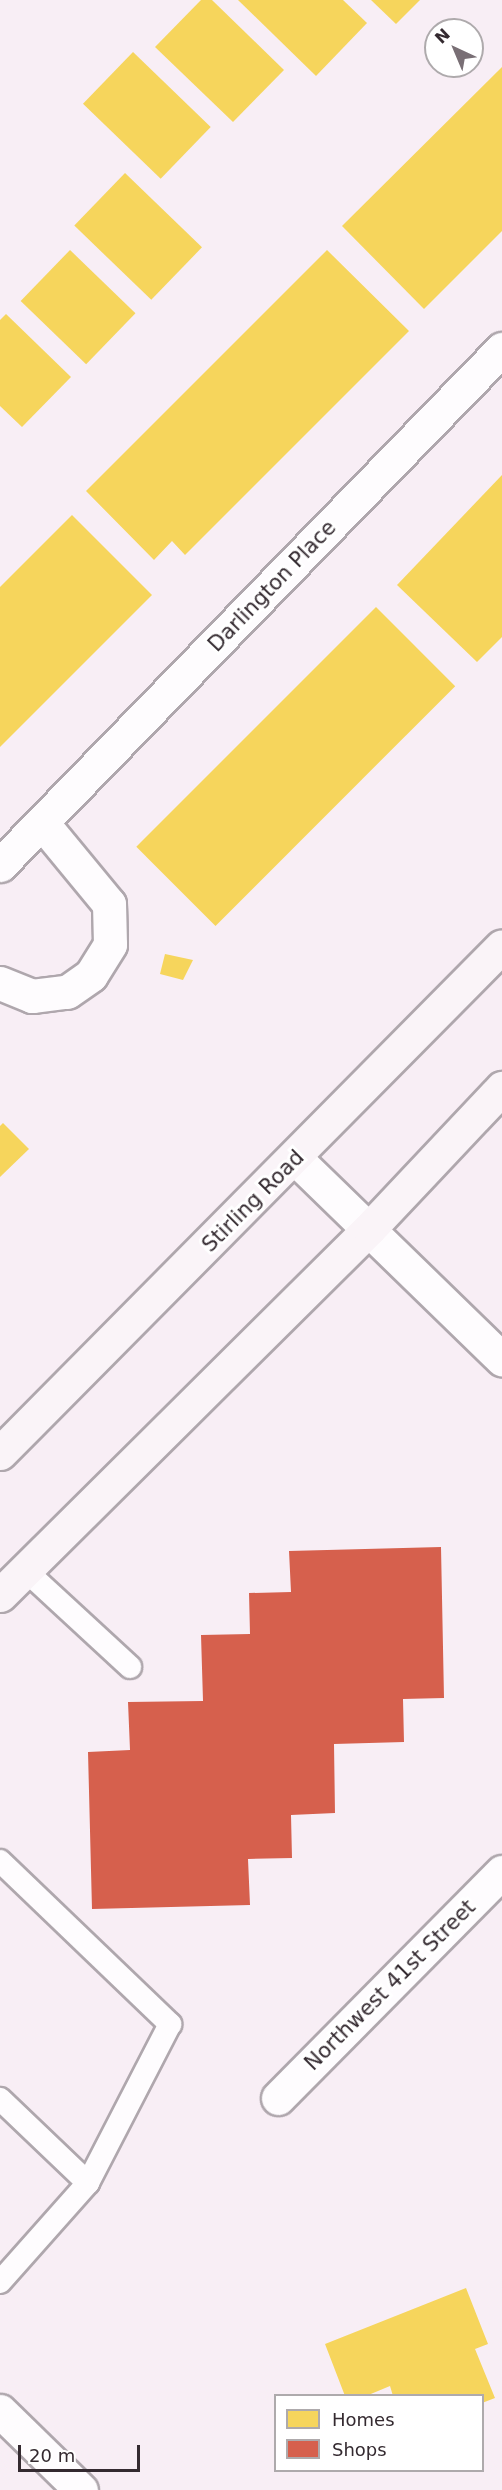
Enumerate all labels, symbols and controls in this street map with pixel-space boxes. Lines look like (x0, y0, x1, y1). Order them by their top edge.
north arrow (424, 18, 484, 78)
text: N (431, 25, 454, 48)
street label: Darlington Place (203, 515, 341, 657)
street label: Stirling Road (197, 1145, 309, 1257)
street label: Northwest 41st Street (299, 1894, 481, 2076)
legend (274, 2394, 484, 2472)
text: Homes (332, 2409, 395, 2430)
scale bar (21, 2433, 142, 2471)
text: Shops (332, 2439, 387, 2460)
text: 20 m (29, 2445, 75, 2466)

